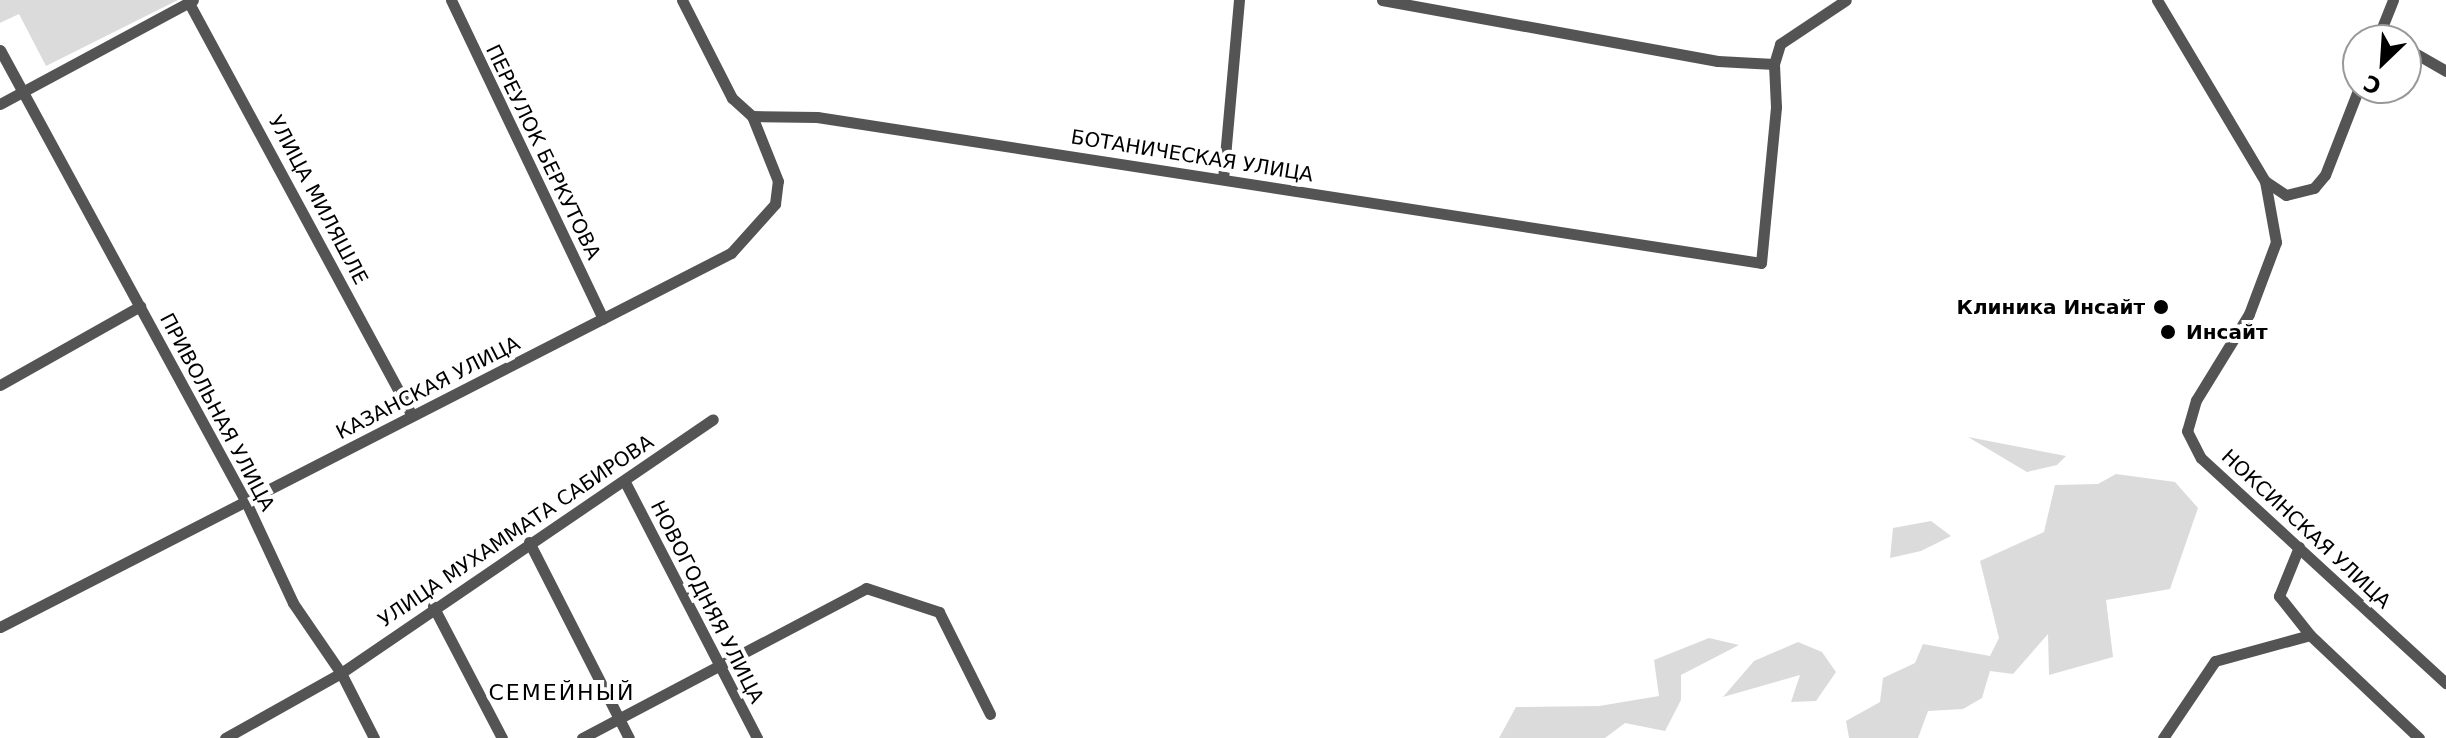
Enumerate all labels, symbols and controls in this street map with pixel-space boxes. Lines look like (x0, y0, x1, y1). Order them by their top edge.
north arrow (2342, 24, 2422, 104)
street label: ПЕРЕУЛОК БЕРКУТОВА (480, 41, 606, 263)
text: С (2360, 70, 2385, 99)
street label: УЛИЦА МИЛЯШЛЕ (263, 111, 373, 289)
street label: БОТАНИЧЕСКАЯ УЛИЦА (1069, 125, 1315, 187)
place label: Клиника Инсайт (1957, 295, 2145, 319)
marker: Клиника Инсайт (2152, 298, 2170, 316)
street label: ПРИВОЛЬНАЯ УЛИЦА (155, 309, 279, 515)
place label: Инсайт (2186, 320, 2268, 344)
marker: Инсайт (2157, 321, 2179, 343)
street label: КАЗАНСКАЯ УЛИЦА (332, 331, 524, 445)
street label: УЛИЦА МУХАММАТА САБИРОВА (374, 430, 658, 632)
street label: НОКСИНСКАЯ УЛИЦА (2216, 444, 2396, 614)
street label: НОВОГОДНЯЯ УЛИЦА (645, 497, 769, 707)
district label: СЕМЕЙНЫЙ (488, 680, 636, 706)

